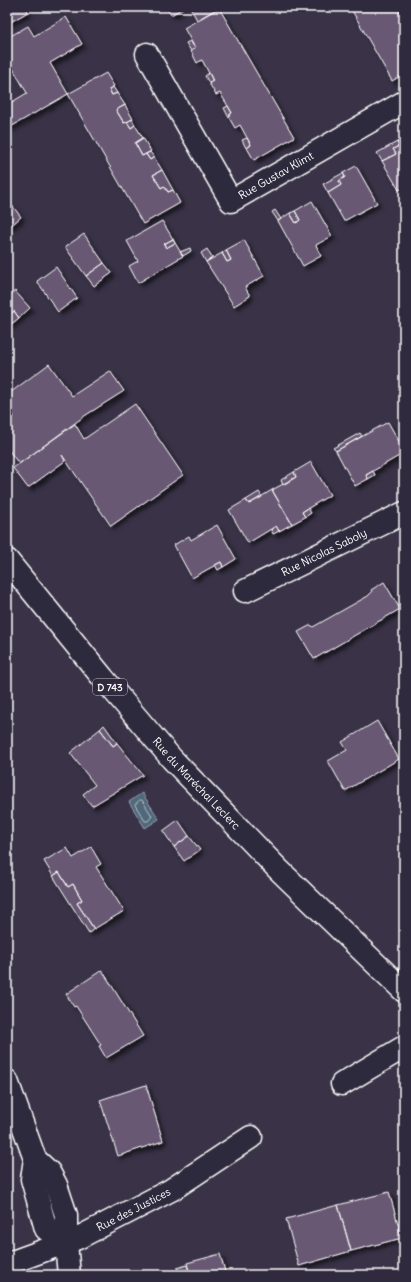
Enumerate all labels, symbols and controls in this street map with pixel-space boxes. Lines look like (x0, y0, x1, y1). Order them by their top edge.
street label: Rue Gustav Klimt (236, 148, 316, 202)
street label: Rue Nicolas Saboly (279, 525, 369, 579)
road number: D 743 (93, 679, 127, 695)
street label: Rue du Maréchal Leclerc (150, 734, 243, 833)
street label: Rue des Justices (94, 1184, 173, 1234)

